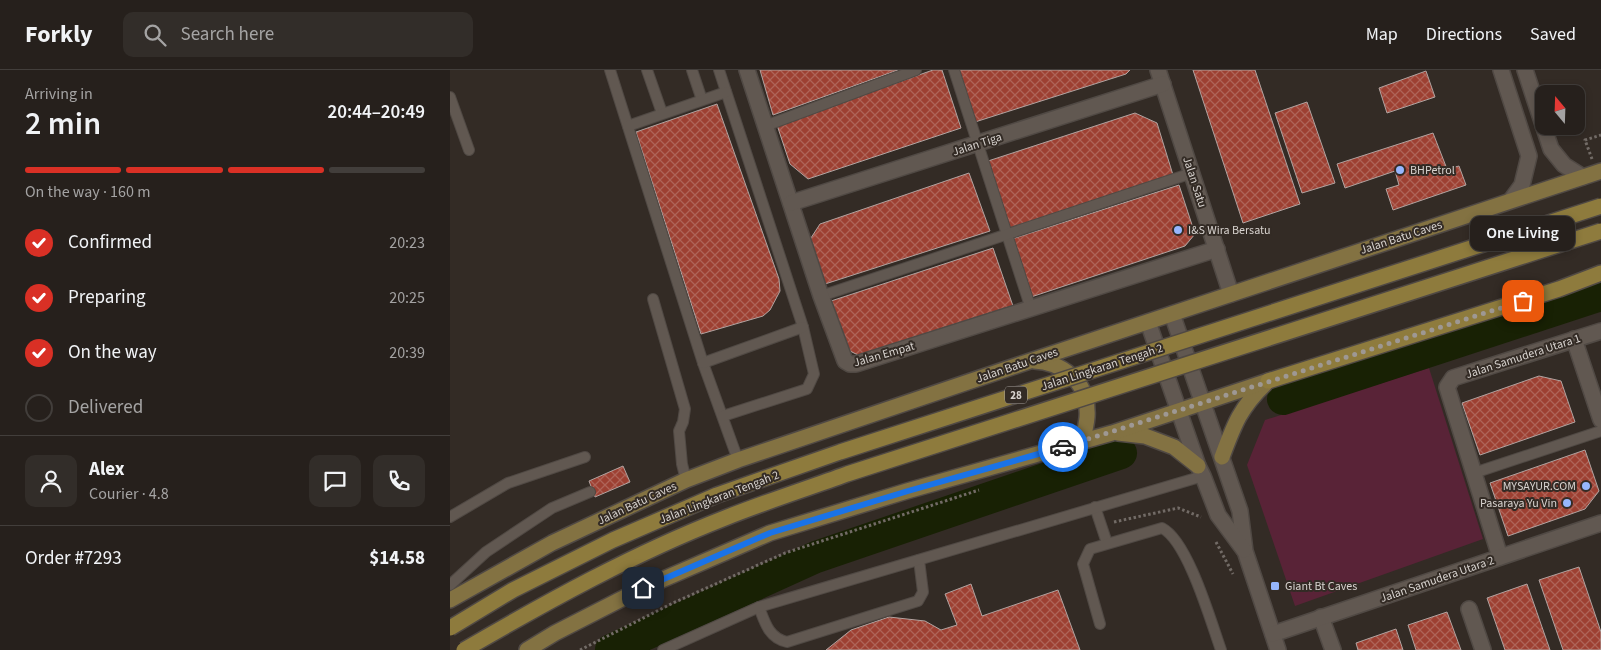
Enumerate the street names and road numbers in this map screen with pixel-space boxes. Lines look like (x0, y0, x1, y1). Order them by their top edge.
street label: Jalan Tiga (950, 128, 1004, 160)
street label: Jalan Satu (1178, 154, 1211, 210)
street label: Jalan Batu Caves (1358, 216, 1444, 259)
street label: Jalan Samudera Utara 1 (1464, 330, 1583, 383)
street label: Jalan Empat (852, 338, 917, 371)
street label: Jalan Lingkaran Tengah 2 (1039, 340, 1165, 395)
street label: Jalan Batu Caves (974, 344, 1060, 387)
road number: 28 (1005, 386, 1027, 404)
street label: Jalan Lingkaran Tengah 2 (657, 467, 782, 528)
street label: Jalan Batu Caves (595, 478, 679, 529)
street label: Jalan Samudera Utara 2 (1378, 552, 1497, 607)

